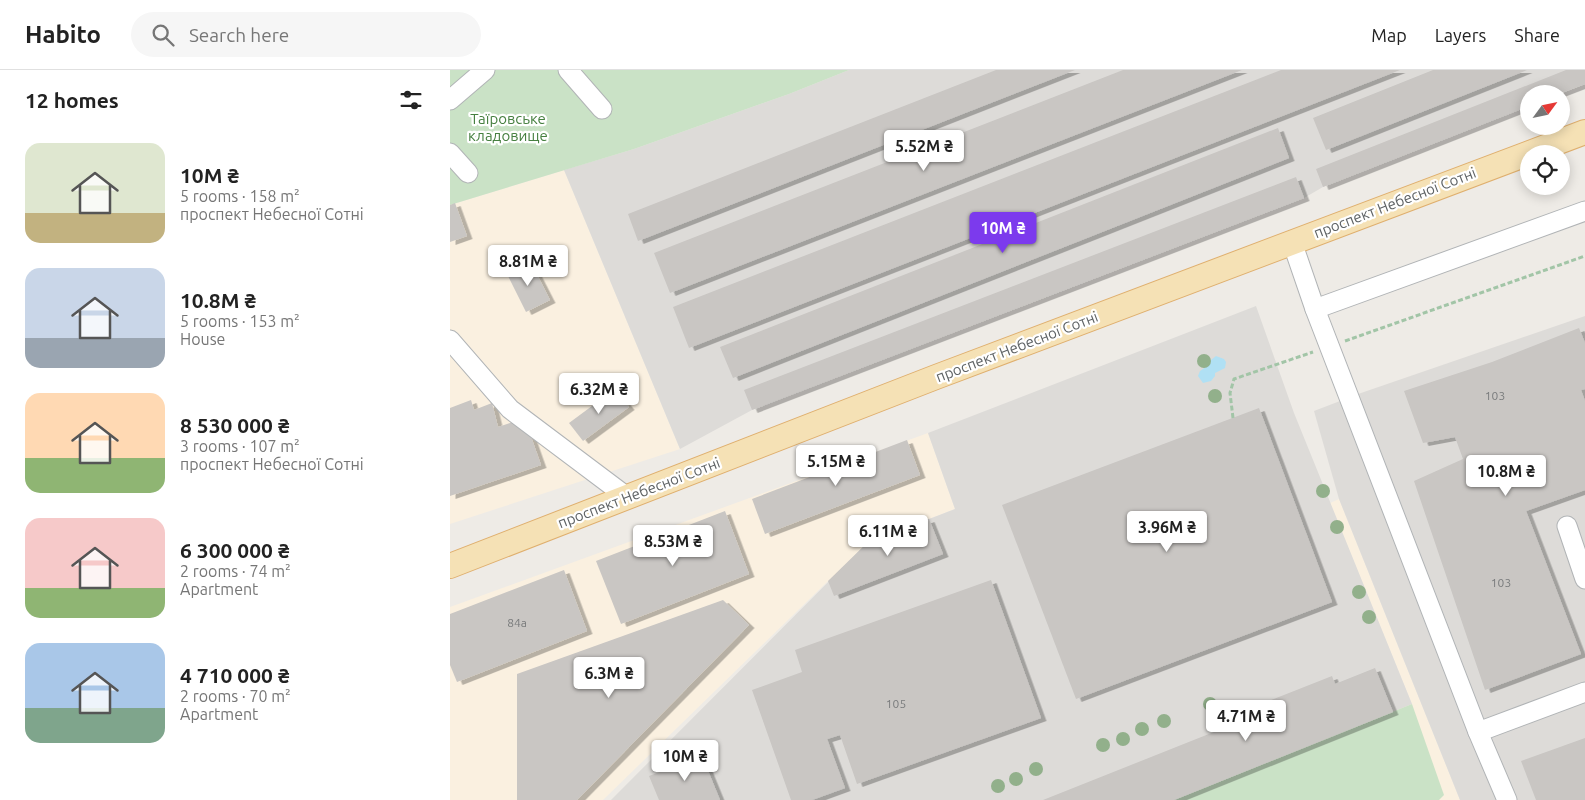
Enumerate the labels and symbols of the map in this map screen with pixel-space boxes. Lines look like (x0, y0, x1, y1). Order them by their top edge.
north arrow (1520, 85, 1570, 135)
park label: Таїровське кладовище (468, 110, 548, 144)
pin: 5.52M ₴ (878, 129, 970, 172)
street label: проспект Небесної Сотні (1311, 164, 1478, 241)
pin: 10M ₴ (968, 212, 1038, 254)
pin: 8.81M ₴ (482, 244, 574, 287)
street label: проспект Небесної Сотні (933, 308, 1100, 385)
pin: 6.32M ₴ (553, 372, 645, 415)
house number: 103 (1485, 389, 1505, 402)
pin: 5.15M ₴ (790, 444, 882, 487)
street label: проспект Небесної Сотні (555, 454, 722, 531)
pin: 10.8M ₴ (1460, 454, 1552, 497)
pin: 3.96M ₴ (1121, 510, 1213, 553)
pin: 6.11M ₴ (842, 514, 934, 557)
pin: 8.53M ₴ (627, 524, 719, 567)
house number: 103 (1491, 576, 1511, 589)
house number: 84а (507, 616, 527, 629)
pin: 6.3M ₴ (568, 656, 650, 699)
house number: 105 (886, 697, 906, 710)
pin: 4.71M ₴ (1200, 700, 1292, 742)
pin: 10M ₴ (650, 740, 720, 782)

